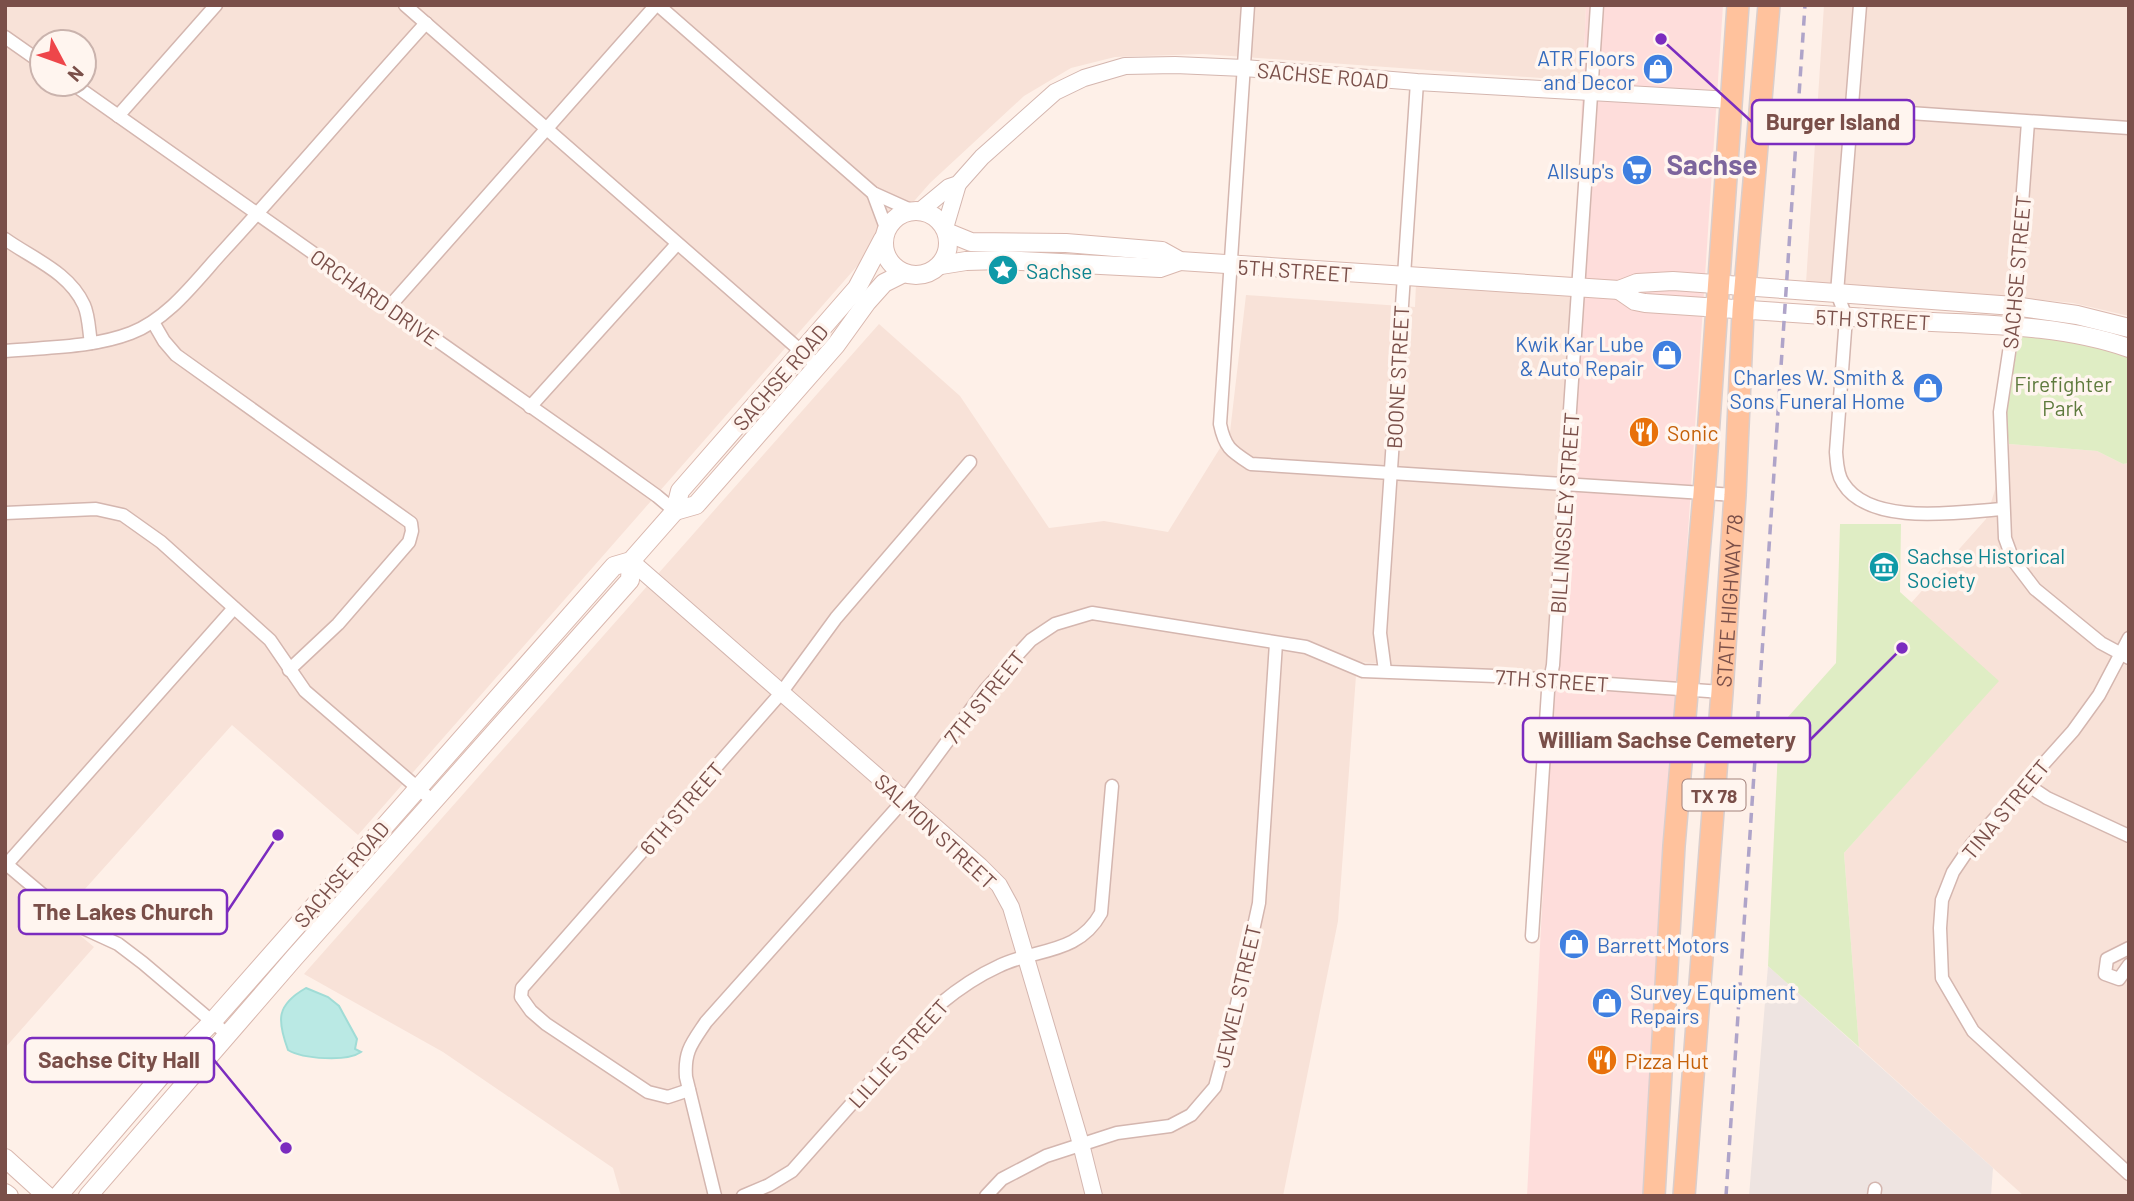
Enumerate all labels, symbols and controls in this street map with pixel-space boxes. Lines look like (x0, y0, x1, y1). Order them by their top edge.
north arrow (28, 28, 98, 98)
place label: ATR Floors and Decor (1537, 45, 1635, 94)
shop icon: ATR Floors and Decor (1641, 52, 1675, 86)
street label: SACHSE ROAD (1256, 57, 1390, 93)
text: N (63, 62, 89, 87)
callout: Burger Island (1752, 100, 1914, 144)
text: Burger Island (1766, 107, 1900, 135)
district label: Sachse (1667, 147, 1757, 181)
supermarket icon: Allsup's (1620, 153, 1654, 187)
place label: Allsup's (1547, 158, 1614, 183)
street label: SACHSE STREET (1997, 194, 2035, 350)
street label: ORCHARD DRIVE (306, 243, 444, 351)
place icon: Sachse (986, 253, 1020, 287)
street label: 5TH STREET (1237, 254, 1353, 286)
place label: Sachse (1026, 258, 1093, 283)
street label: BOONE STREET (1381, 304, 1413, 450)
street label: 5TH STREET (1815, 304, 1931, 334)
street label: SACHSE ROAD (727, 319, 833, 435)
place label: Kwik Kar Lube & Auto Repair (1515, 331, 1644, 380)
shop icon: Kwik Kar Lube & Auto Repair (1650, 338, 1684, 372)
place label: Charles W. Smith & Sons Funeral Home (1729, 364, 1905, 413)
shop icon: Charles W. Smith & Sons Funeral Home (1911, 371, 1945, 405)
park label: Firefighter Park (2014, 371, 2112, 420)
street label: BILLINGSLEY STREET (1544, 411, 1584, 615)
restaurant icon: Sonic (1627, 415, 1661, 449)
place label: Sonic (1667, 420, 1718, 445)
street label: STATE HIGHWAY 78 (1710, 513, 1746, 688)
place label: Sachse Historical Society (1907, 543, 2065, 592)
museum icon: Sachse Historical Society (1867, 550, 1901, 584)
street label: 7TH STREET (938, 645, 1030, 749)
street label: 7TH STREET (1494, 664, 1610, 696)
callout: William Sachse Cemetery (1523, 718, 1810, 762)
text: William Sachse Cemetery (1538, 725, 1796, 753)
street label: TINA STREET (1956, 754, 2054, 864)
street label: 6TH STREET (634, 756, 728, 859)
street label: SALMON STREET (870, 768, 1002, 894)
road number: TX 78 (1682, 780, 1746, 810)
street label: SACHSE ROAD (288, 816, 394, 932)
callout: The Lakes Church (19, 890, 227, 934)
text: The Lakes Church (33, 897, 213, 925)
street label: JEWEL STREET (1208, 922, 1266, 1070)
shop icon: Barrett Motors (1557, 927, 1591, 961)
place label: Barrett Motors (1597, 932, 1729, 957)
place label: Survey Equipment Repairs (1630, 979, 1796, 1028)
shop icon: Survey Equipment Repairs (1590, 986, 1624, 1020)
street label: LILLIE STREET (843, 993, 953, 1112)
callout: Sachse City Hall (25, 1038, 214, 1082)
restaurant icon: Pizza Hut (1585, 1043, 1619, 1077)
text: Sachse City Hall (38, 1045, 200, 1073)
place label: Pizza Hut (1625, 1048, 1709, 1073)

